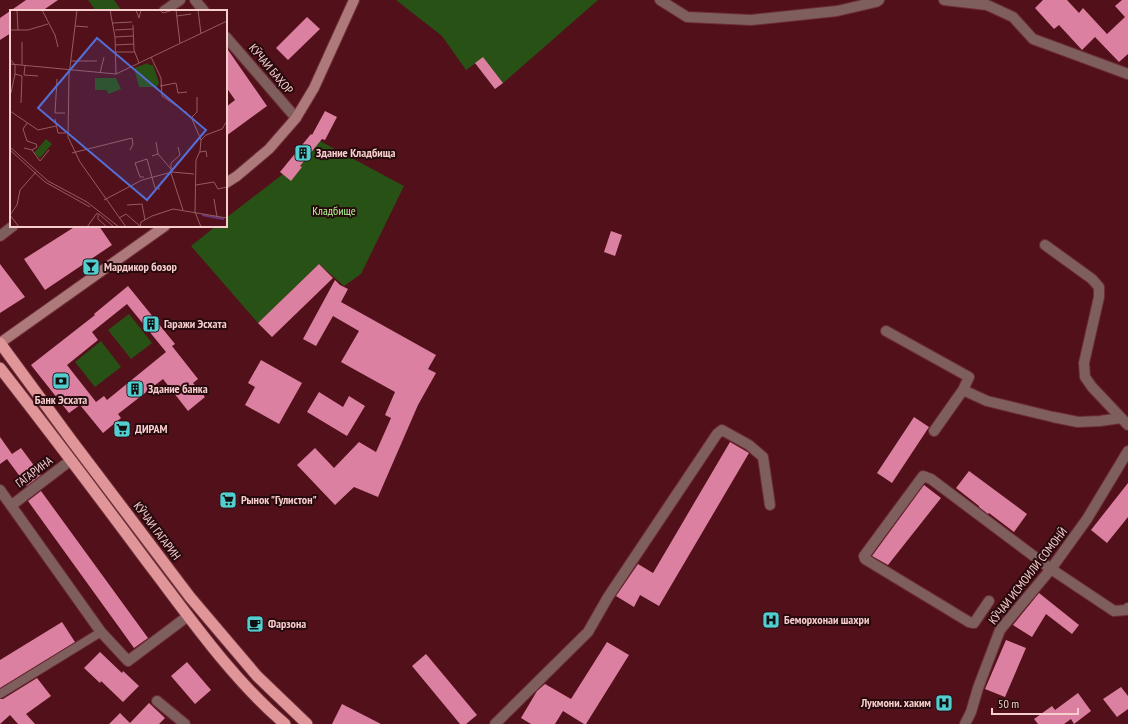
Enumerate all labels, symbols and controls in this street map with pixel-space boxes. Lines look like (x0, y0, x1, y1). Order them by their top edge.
inset map (10, 10, 227, 227)
street label: КӮЧАИ БАҲОР (246, 40, 297, 97)
building icon: Здание Кладбища (293, 143, 313, 163)
place label: Здание Кладбища (316, 145, 396, 160)
park label: Кладбище (312, 203, 356, 218)
bar icon: Мардикор бозор (81, 257, 101, 277)
place label: Мардикор бозор (104, 259, 178, 274)
building icon: Гаражи Эсхата (141, 314, 161, 334)
place label: Гаражи Эсхата (164, 316, 227, 331)
bank icon: Банк Эсхата (51, 371, 71, 391)
building icon: Здание банка (125, 379, 145, 399)
place label: Здание банка (148, 381, 208, 396)
place label: Банк Эсхата (35, 392, 87, 407)
supermarket icon: ДИРАМ (112, 419, 132, 439)
place label: ДИРАМ (135, 421, 167, 436)
street label: ГАГАРИНА (12, 453, 55, 490)
supermarket icon: Рынок "Гулистон" (218, 490, 238, 510)
place label: Рынок "Гулистон" (241, 492, 317, 507)
street label: КӮЧАИ ГАГАРИН (131, 499, 184, 563)
street label: КӮЧАИ ИСМОИЛИ СОМОНӢ (985, 524, 1070, 627)
hospital icon: Беморхонаи шахри (761, 610, 781, 630)
place label: Беморхонаи шахри (784, 612, 869, 627)
cafe icon: Фарзона (245, 614, 265, 634)
place label: Фарзона (268, 616, 306, 631)
scale bar (992, 690, 1078, 716)
hospital icon: Лукмони. хаким (934, 693, 954, 713)
place label: Лукмони. хаким (860, 695, 931, 710)
text: 50 m (998, 696, 1019, 711)

